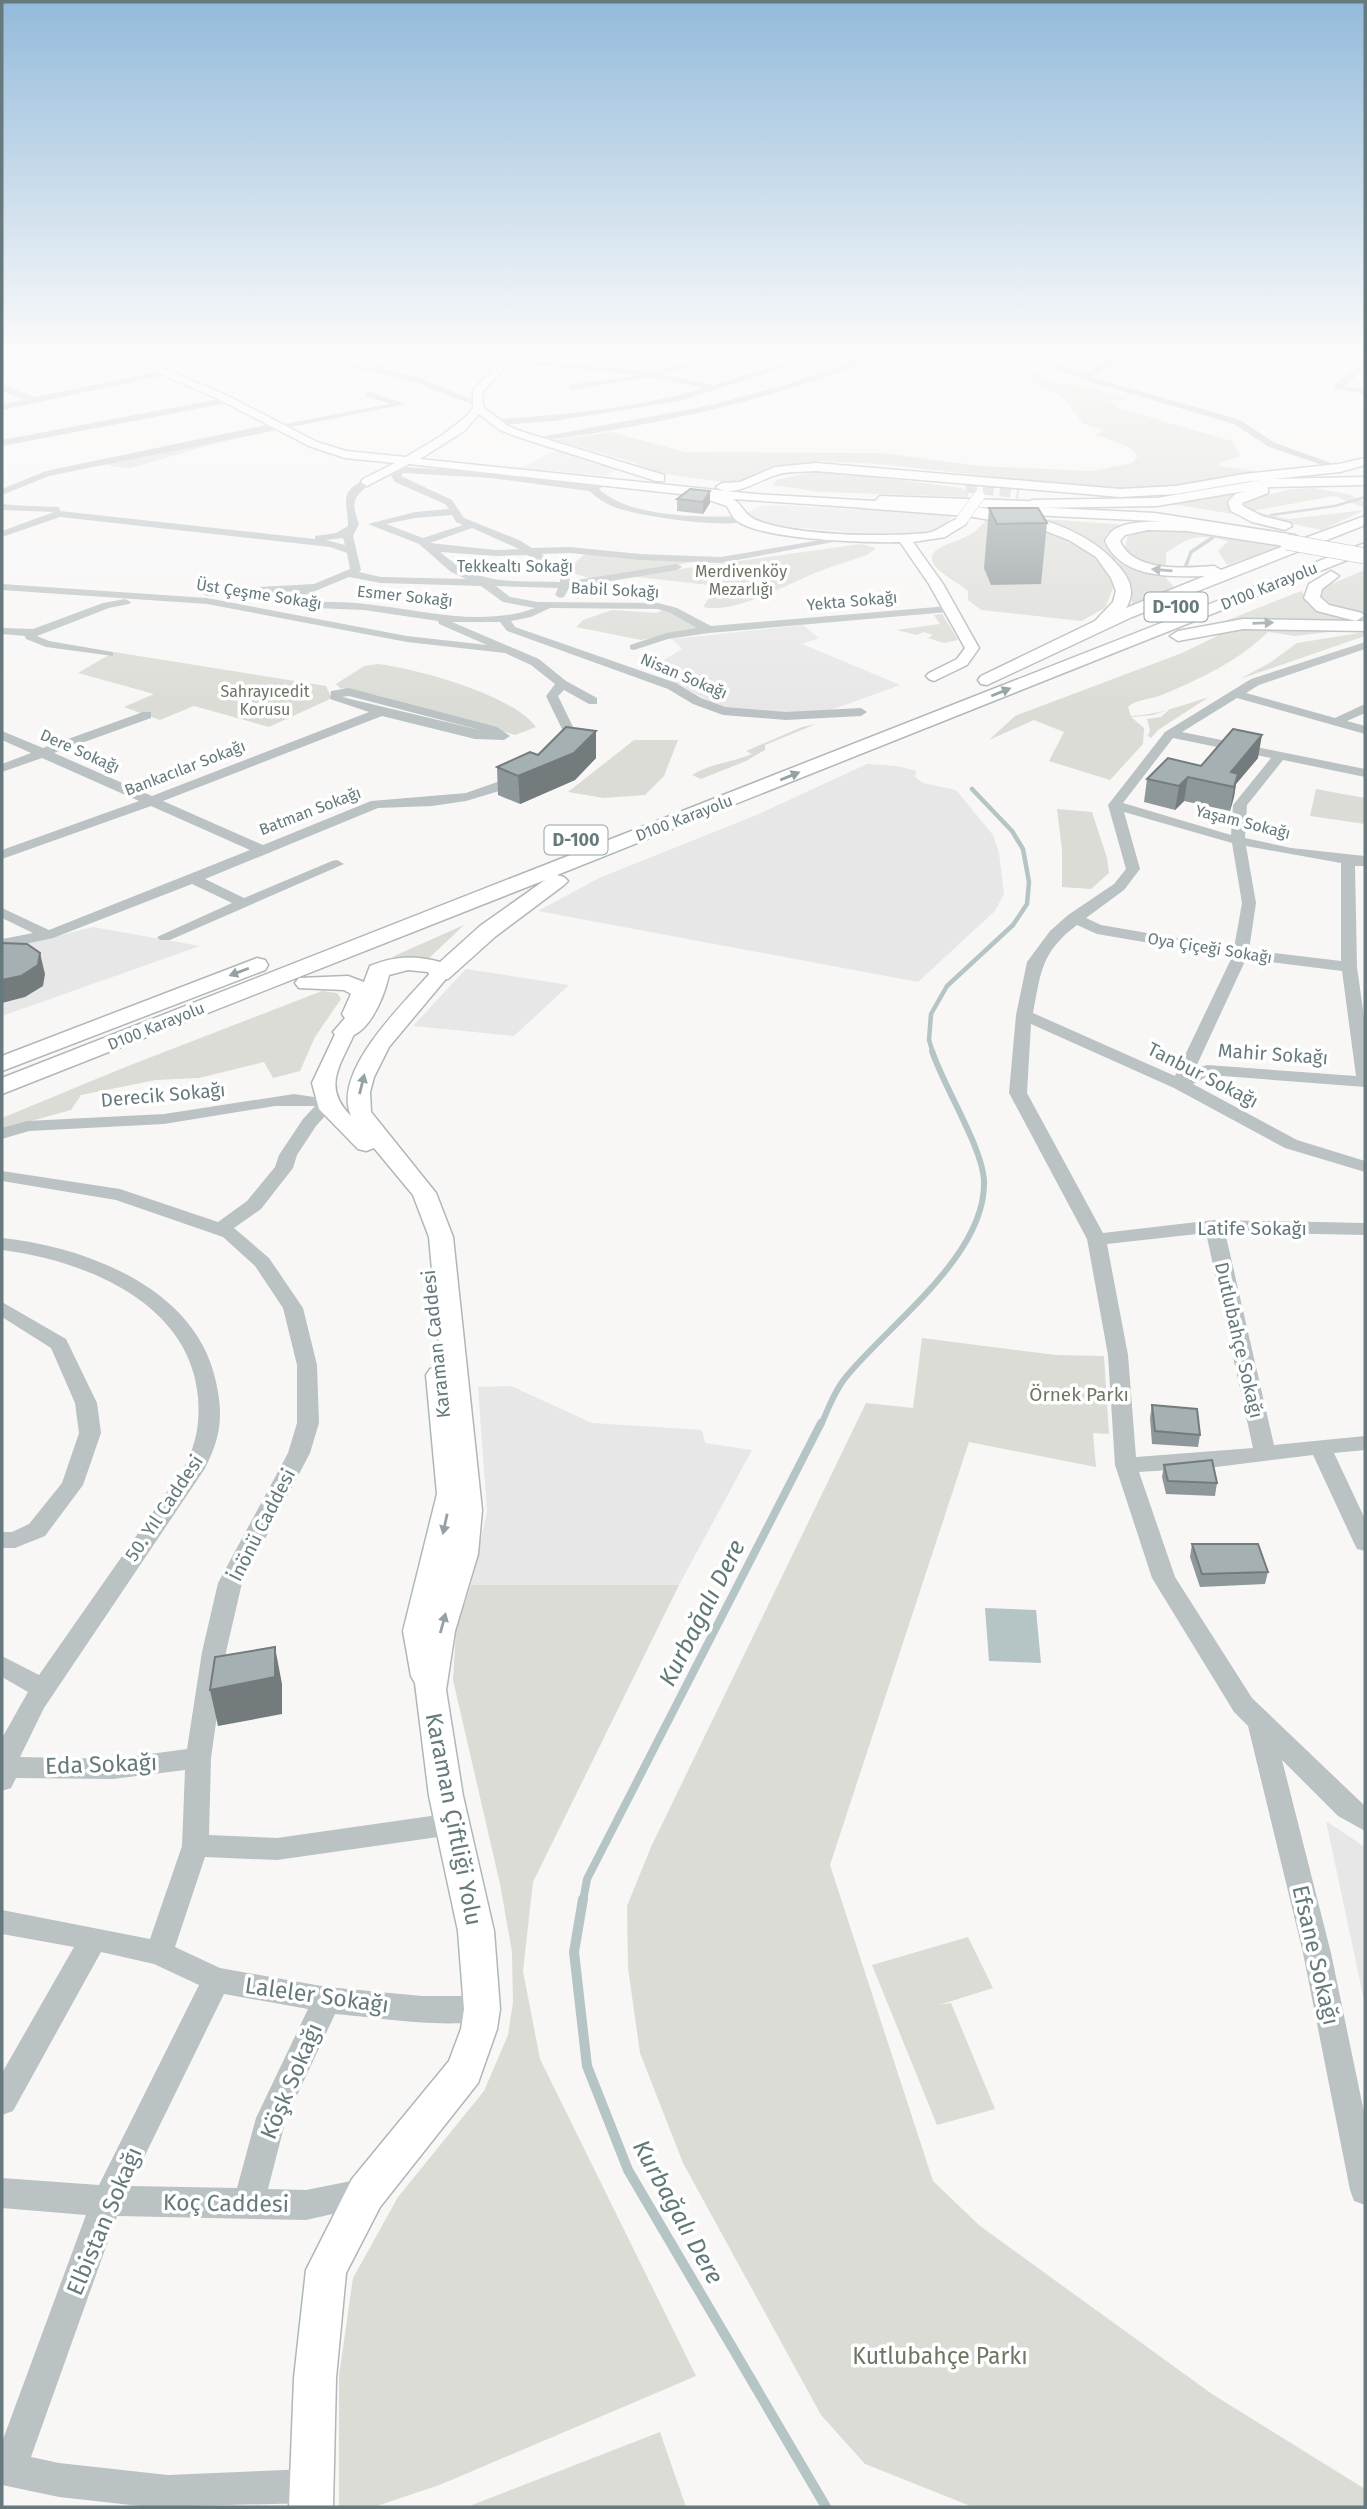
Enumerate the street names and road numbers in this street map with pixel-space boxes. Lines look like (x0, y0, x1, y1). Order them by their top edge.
street label: Tekkealtı Sokağı (457, 557, 573, 576)
street label: D100 Karayolu (1218, 558, 1320, 614)
street label: Üst Çeşme Sokağı (195, 575, 323, 614)
street label: Babil Sokağı (570, 578, 660, 602)
street label: Esmer Sokağı (356, 582, 454, 610)
street label: Yekta Sokağı (806, 588, 898, 614)
road number: D-100 (1144, 592, 1208, 622)
street label: Nisan Sokağı (638, 649, 730, 703)
street label: Dere Sokağı (37, 725, 123, 777)
street label: Bankacılar Sokağı (122, 736, 248, 800)
street label: Batman Sokağı (256, 783, 364, 839)
street label: D100 Karayolu (633, 791, 735, 845)
street label: Yaşam Sokağı (1193, 801, 1293, 844)
road number: D-100 (544, 826, 608, 854)
street label: Oya Çiçeği Sokağı (1146, 929, 1274, 968)
street label: D100 Karayolu (105, 998, 207, 1054)
street label: Tanbur Sokağı (1144, 1037, 1262, 1113)
street label: Mahir Sokağı (1217, 1039, 1329, 1069)
street label: Derecik Sokağı (100, 1078, 226, 1112)
street label: Latife Sokağı (1197, 1217, 1307, 1240)
street label: Dutlubahçe Sokağı (1210, 1260, 1268, 1420)
street label: Karaman Caddesi (417, 1269, 455, 1419)
street label: 50. Yıl Caddesi (120, 1450, 208, 1566)
street label: İnönü Caddesi (224, 1465, 300, 1585)
street label: Karaman Çiftliği Yolu (420, 1710, 488, 1928)
street label: Eda Sokağı (44, 1748, 158, 1780)
street label: Efsane Sokağı (1286, 1882, 1346, 2028)
street label: Laleler Sokağı (243, 1971, 391, 2019)
street label: Köşk Sokağı (254, 2019, 328, 2143)
street label: Elbistan Sokağı (60, 2143, 148, 2299)
street label: Koç Caddesi (163, 2188, 289, 2218)

